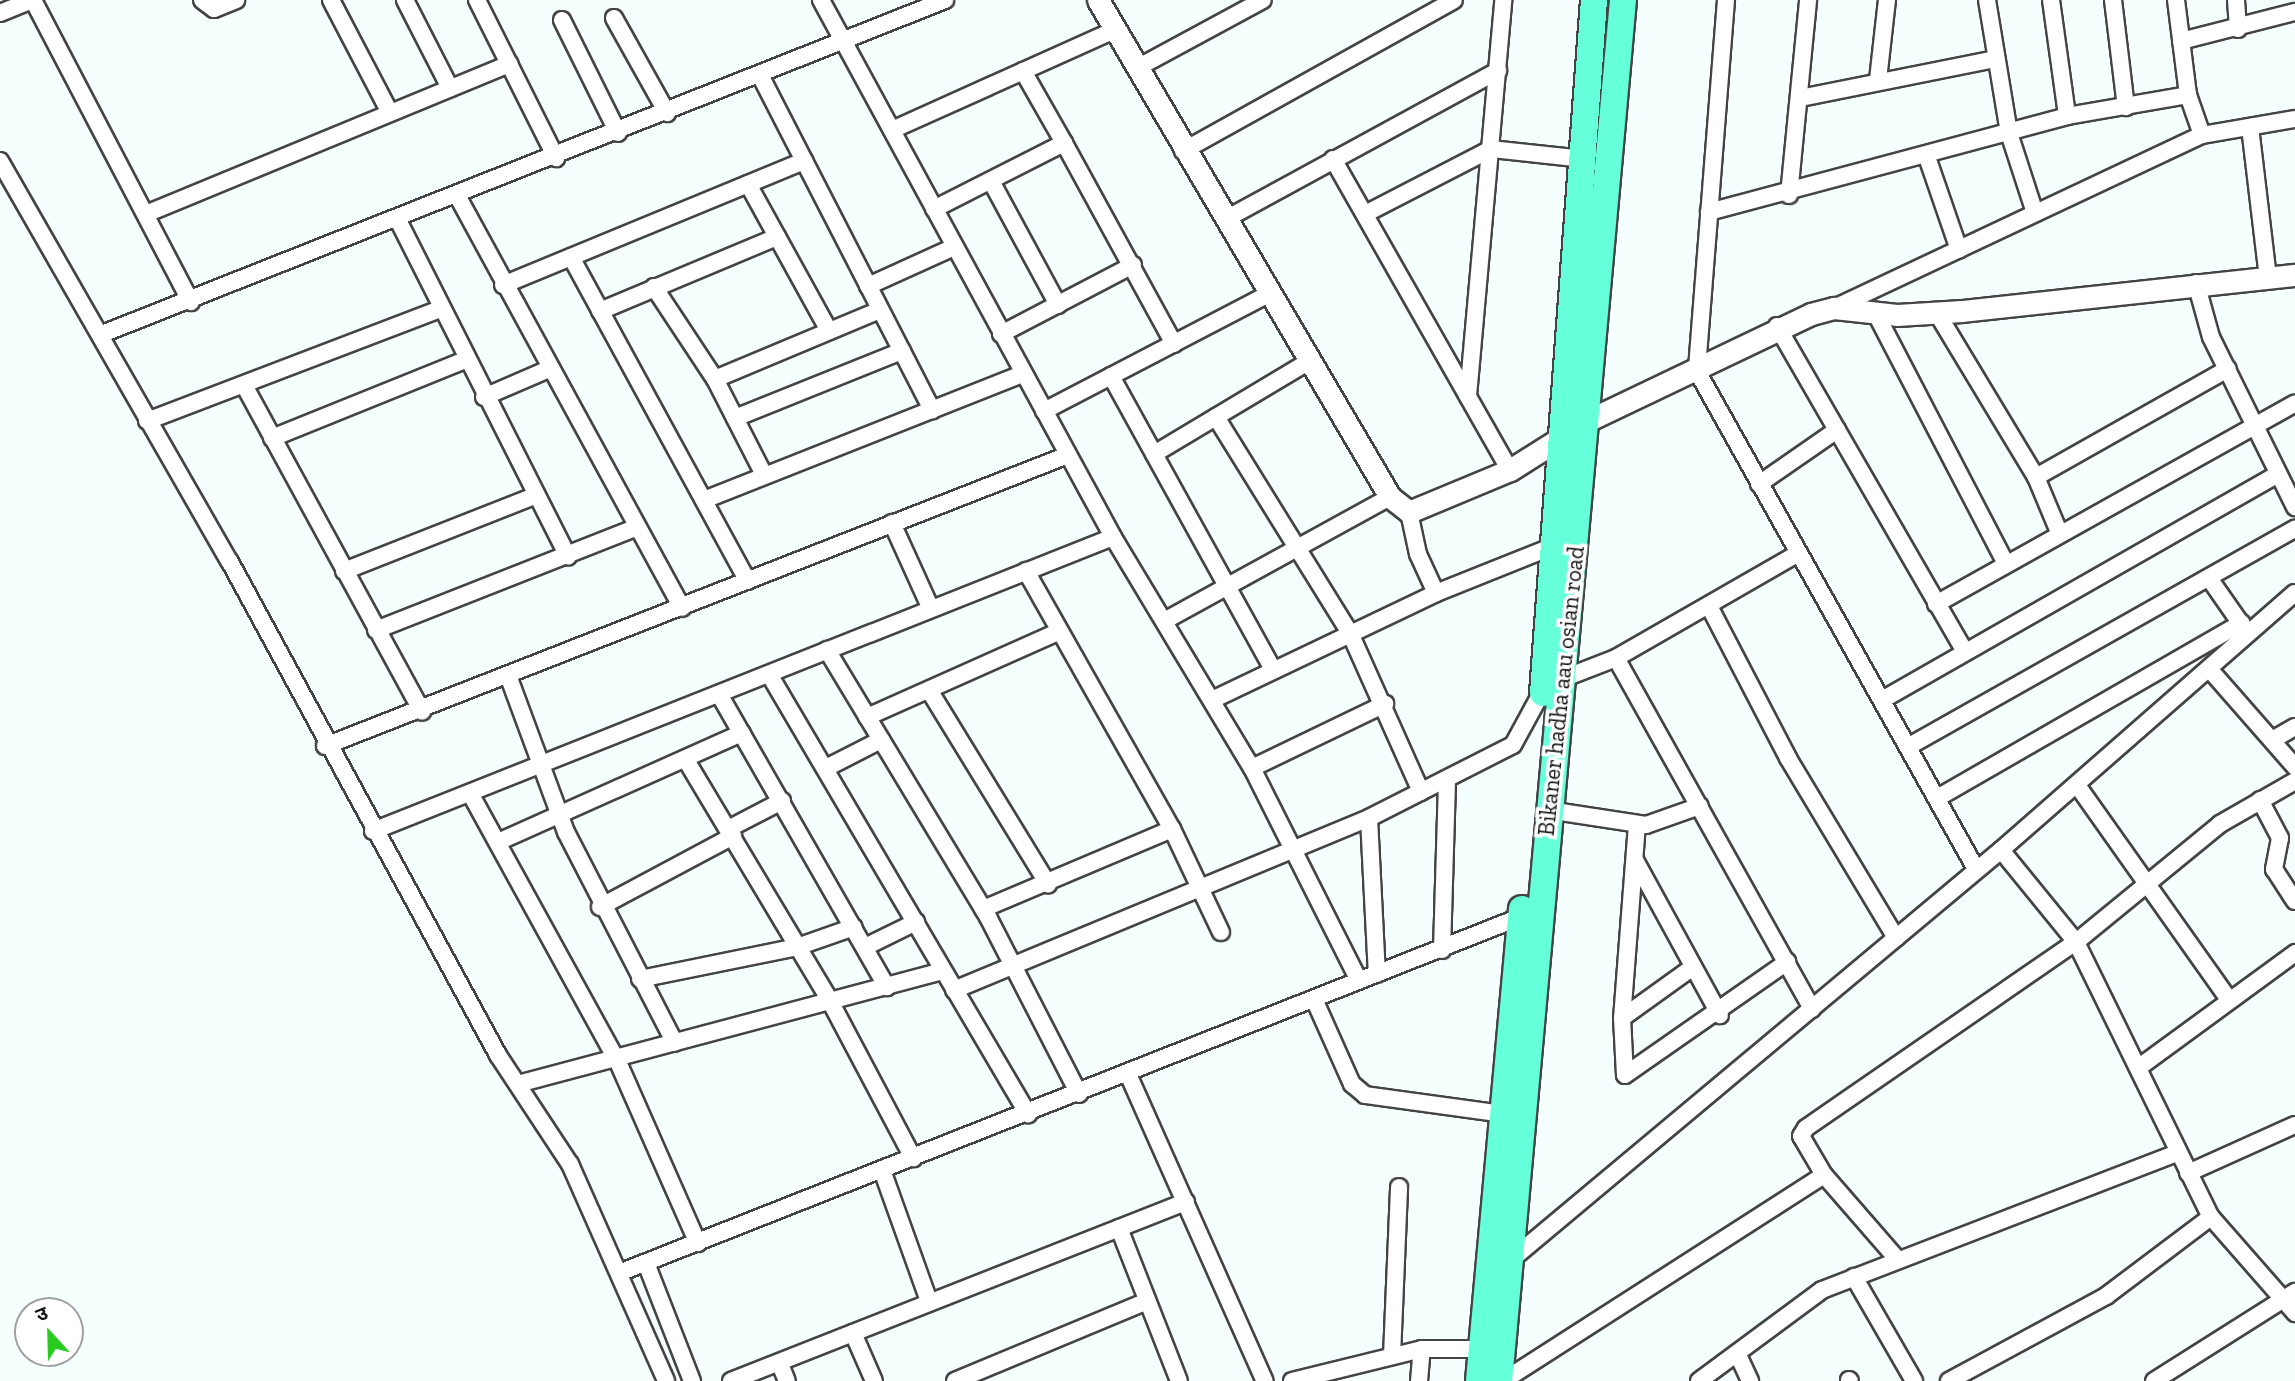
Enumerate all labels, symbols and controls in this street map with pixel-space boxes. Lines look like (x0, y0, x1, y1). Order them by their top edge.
street label: Bikaner hadha aau osian road (1532, 545, 1590, 837)
north arrow (14, 1297, 84, 1367)
text: उ (32, 1301, 51, 1327)

